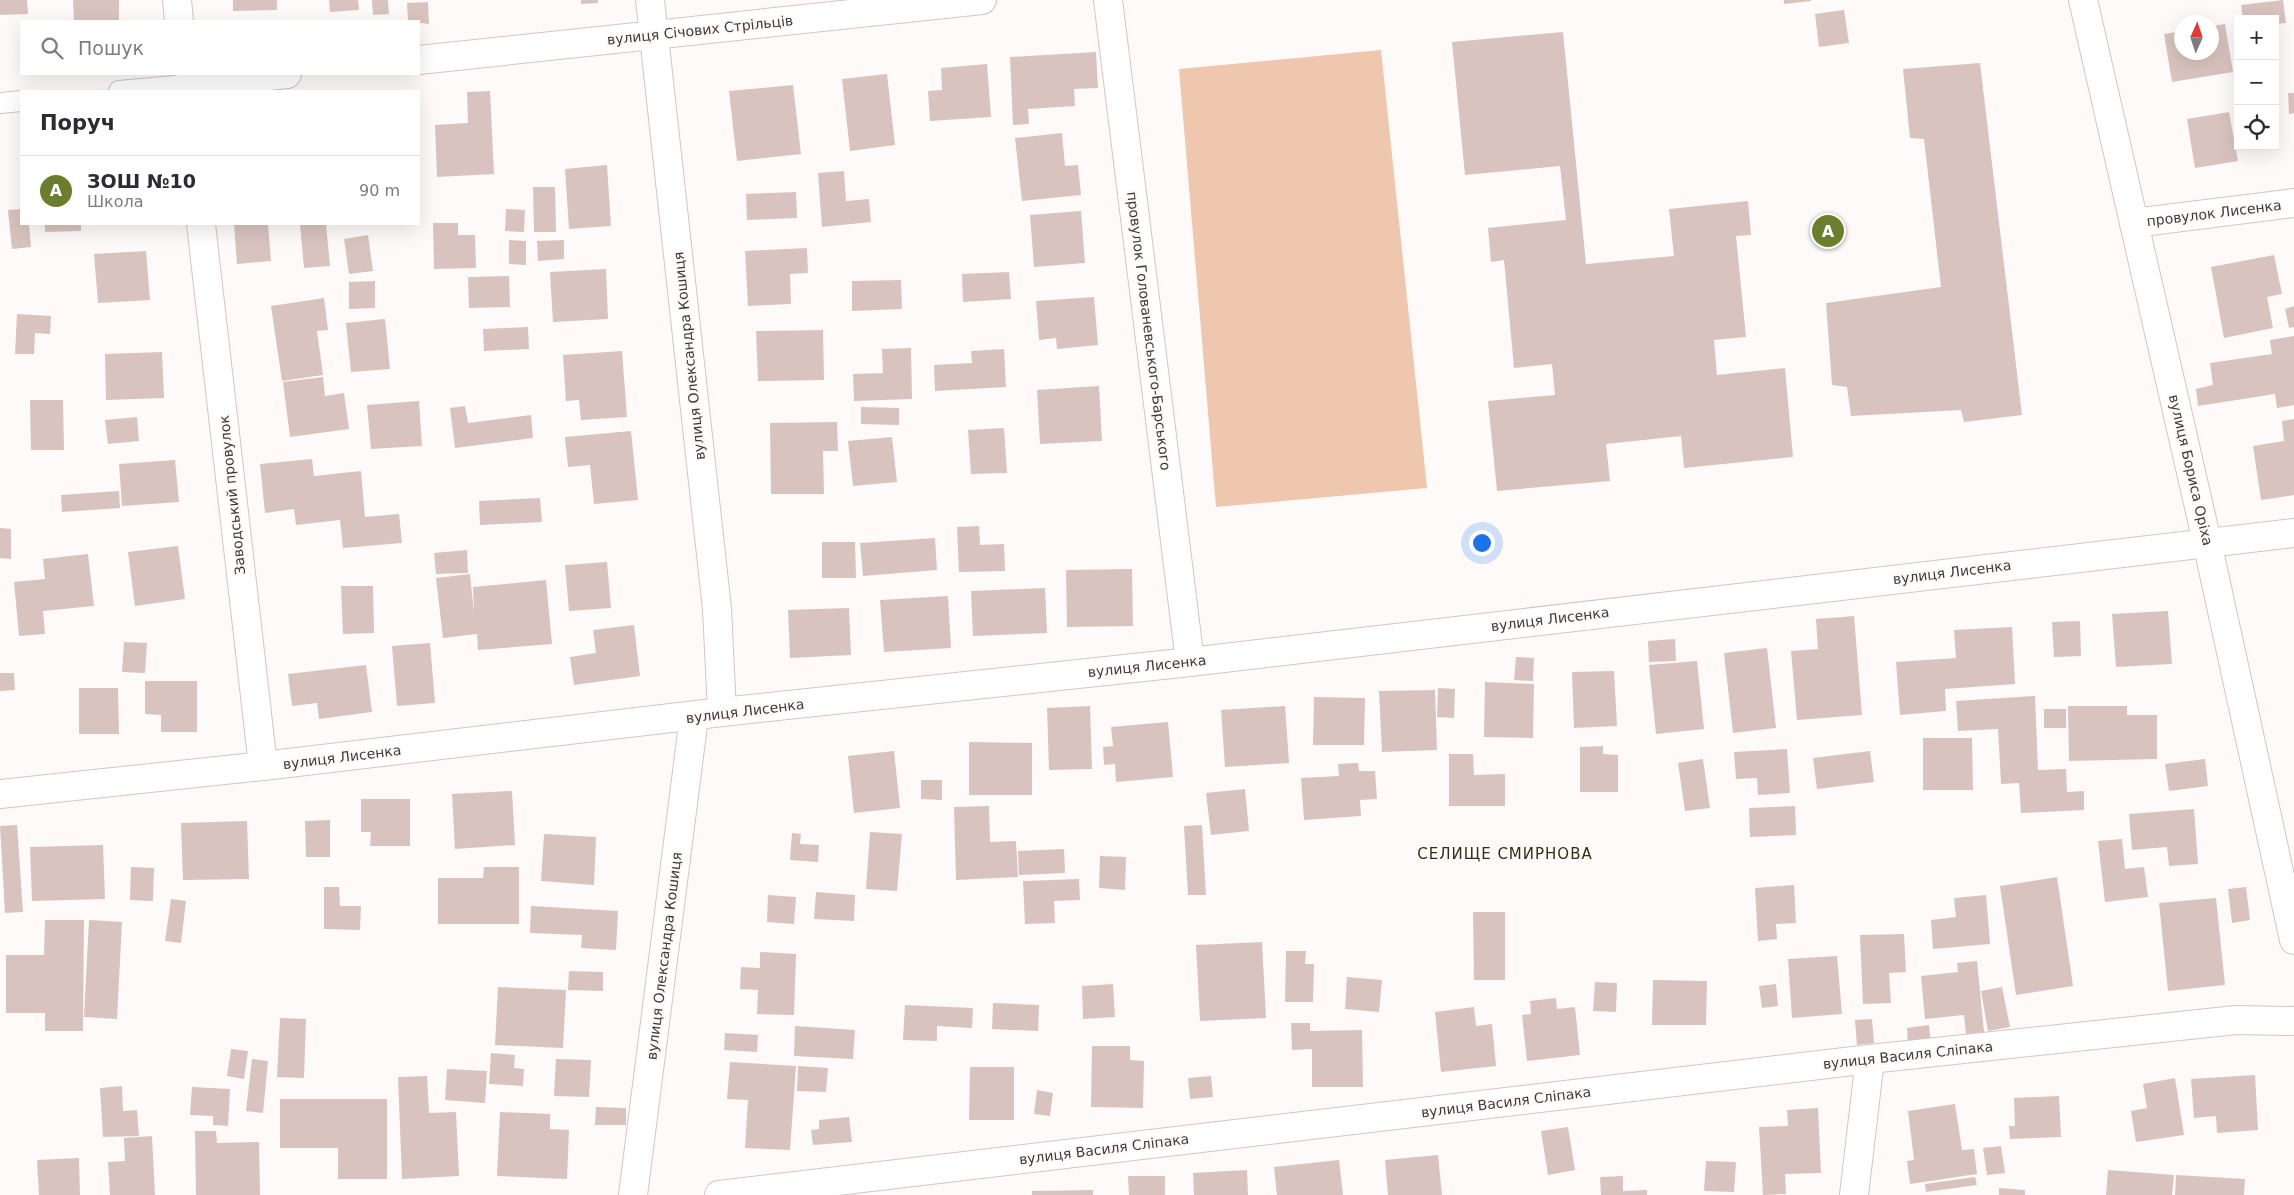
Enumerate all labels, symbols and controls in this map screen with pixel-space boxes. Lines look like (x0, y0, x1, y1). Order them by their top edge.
street label: вулиця Січових Стрільців (606, 12, 794, 48)
north arrow (2174, 15, 2219, 60)
map controls (2234, 15, 2279, 150)
button: + (2234, 15, 2279, 60)
search box (20, 20, 420, 75)
icon: search (38, 34, 66, 62)
text: Пошук (78, 37, 144, 59)
button: − (2234, 60, 2279, 105)
button: locate (2234, 105, 2279, 150)
text: Поруч (40, 111, 115, 135)
text: ЗОШ №10 (87, 170, 196, 192)
text: A (50, 181, 62, 200)
text: 90 m (359, 181, 400, 200)
street label: провулок Голованевського-Барського (1124, 191, 1174, 471)
text: Школа (87, 192, 144, 211)
street label: провулок Лисенка (2146, 197, 2282, 229)
pin: A (1812, 212, 1844, 250)
street label: вулиця Олександра Кошиця (670, 251, 708, 461)
street label: вулиця Бориса Оріха (2166, 393, 2216, 547)
street label: Заводський провулок (216, 414, 248, 576)
your location (1469, 530, 1495, 556)
street label: вулиця Лисенка (1892, 557, 2012, 587)
street label: вулиця Лисенка (1490, 604, 1610, 634)
street label: вулиця Лисенка (1087, 652, 1207, 680)
street label: вулиця Лисенка (685, 696, 805, 726)
street label: вулиця Лисенка (282, 742, 402, 772)
district label: СЕЛИЩЕ СМИРНОВА (1417, 845, 1593, 863)
street label: вулиця Олександра Кошиця (643, 851, 685, 1061)
street label: вулиця Василя Сліпака (1822, 1038, 1994, 1072)
street label: вулиця Василя Сліпака (1420, 1084, 1592, 1120)
street label: вулиця Василя Сліпака (1018, 1131, 1190, 1167)

